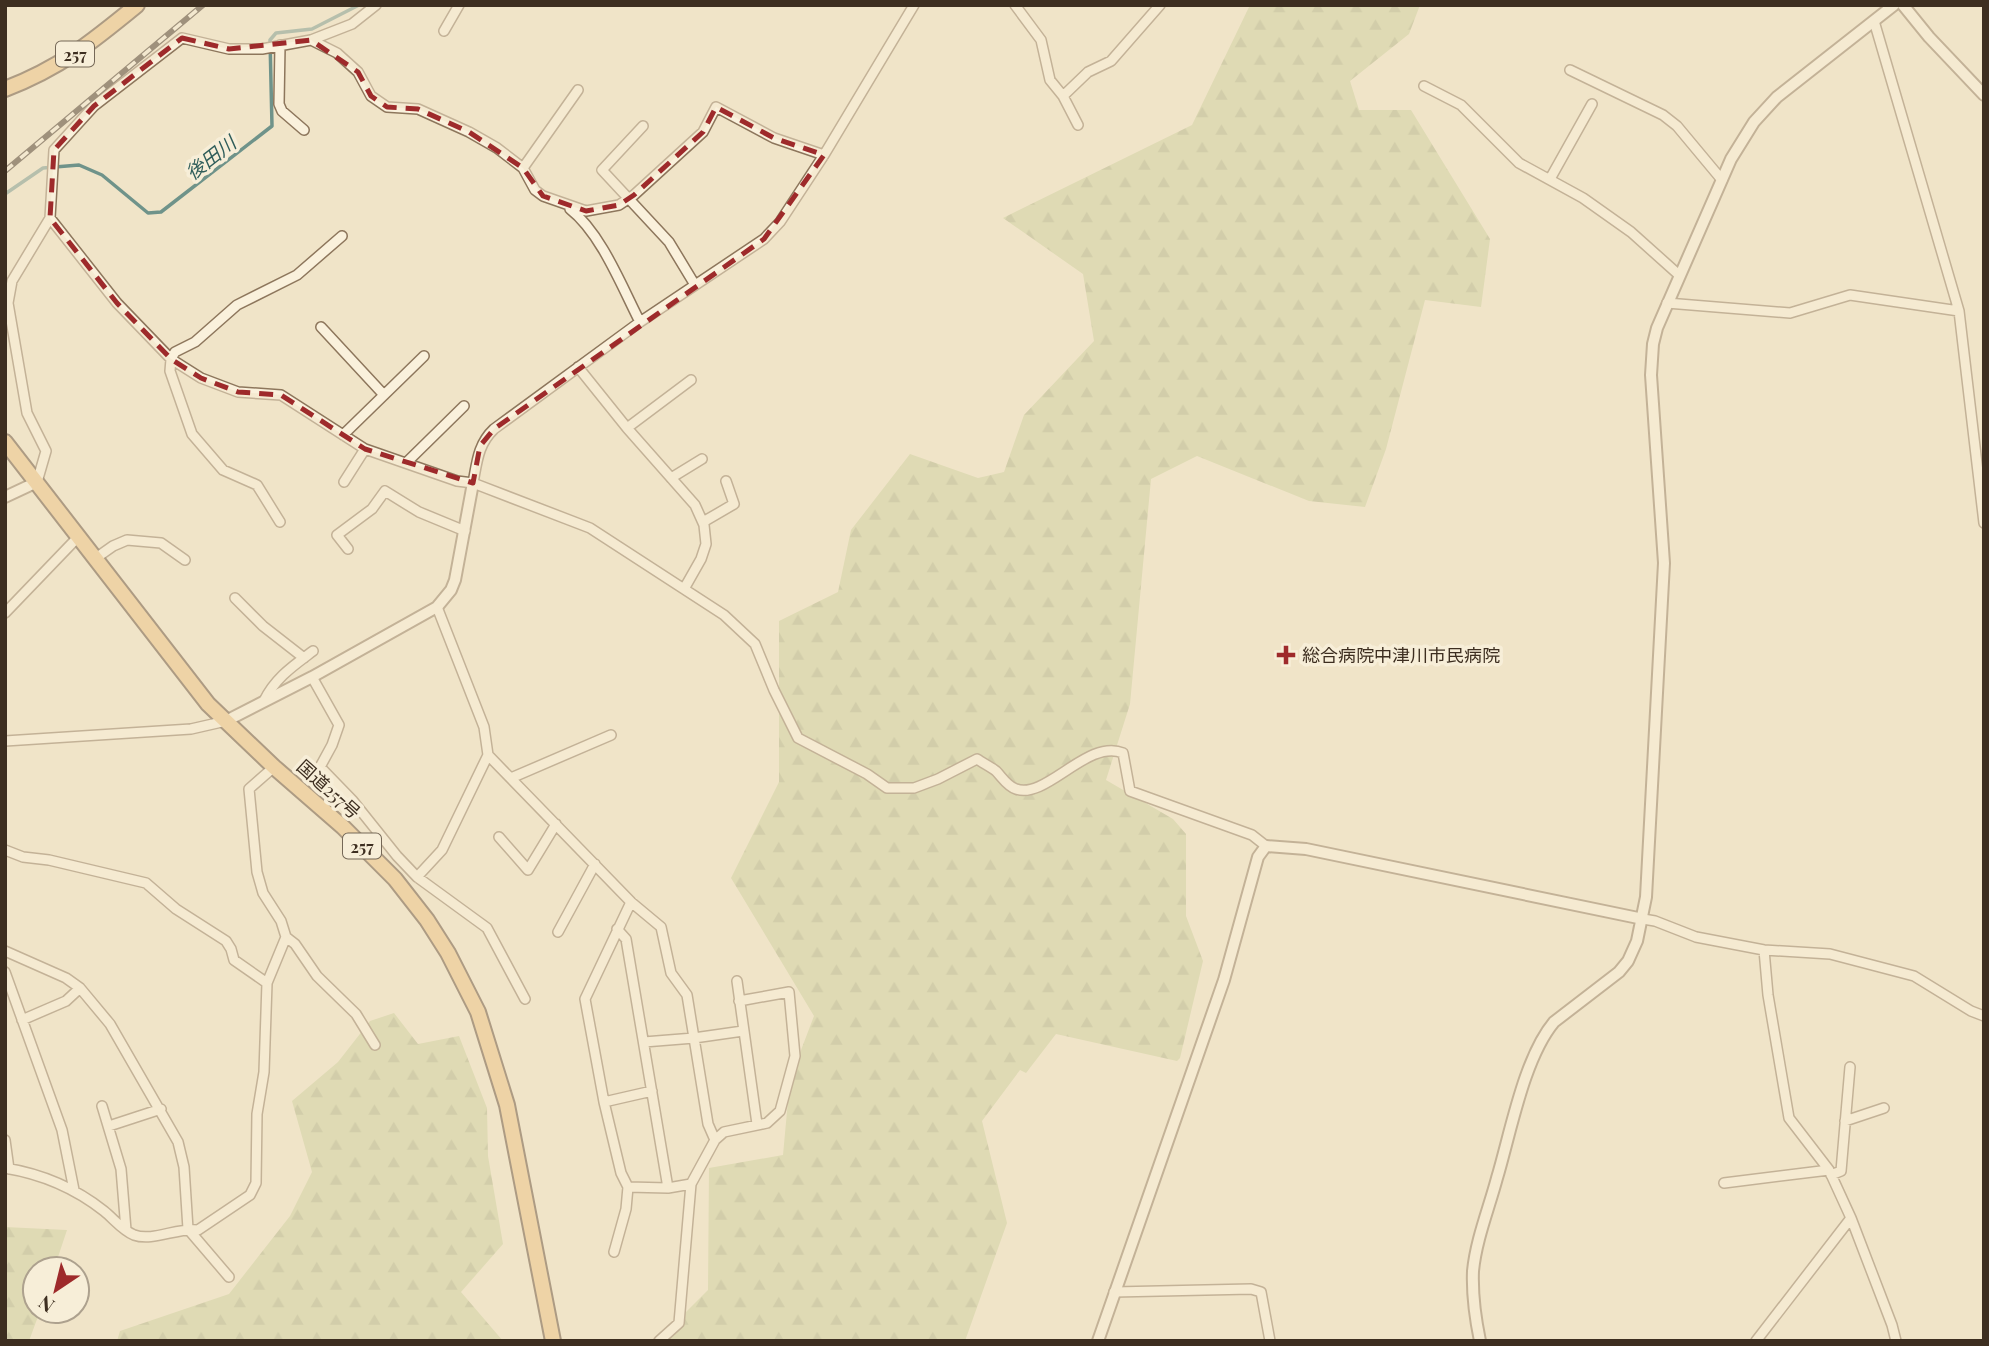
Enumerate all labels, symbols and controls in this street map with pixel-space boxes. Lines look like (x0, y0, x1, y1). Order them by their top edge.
road number: 257 (56, 42, 94, 66)
water label: 後田川 (180, 128, 242, 185)
place label: 総合病院中津川市民病院 (1302, 643, 1500, 667)
marker: 総合病院中津川市民病院 (1276, 645, 1296, 665)
street label: 国道257号 (292, 754, 366, 824)
road number: 257 (343, 834, 381, 859)
north arrow (21, 1255, 91, 1325)
text: N (32, 1290, 59, 1319)

